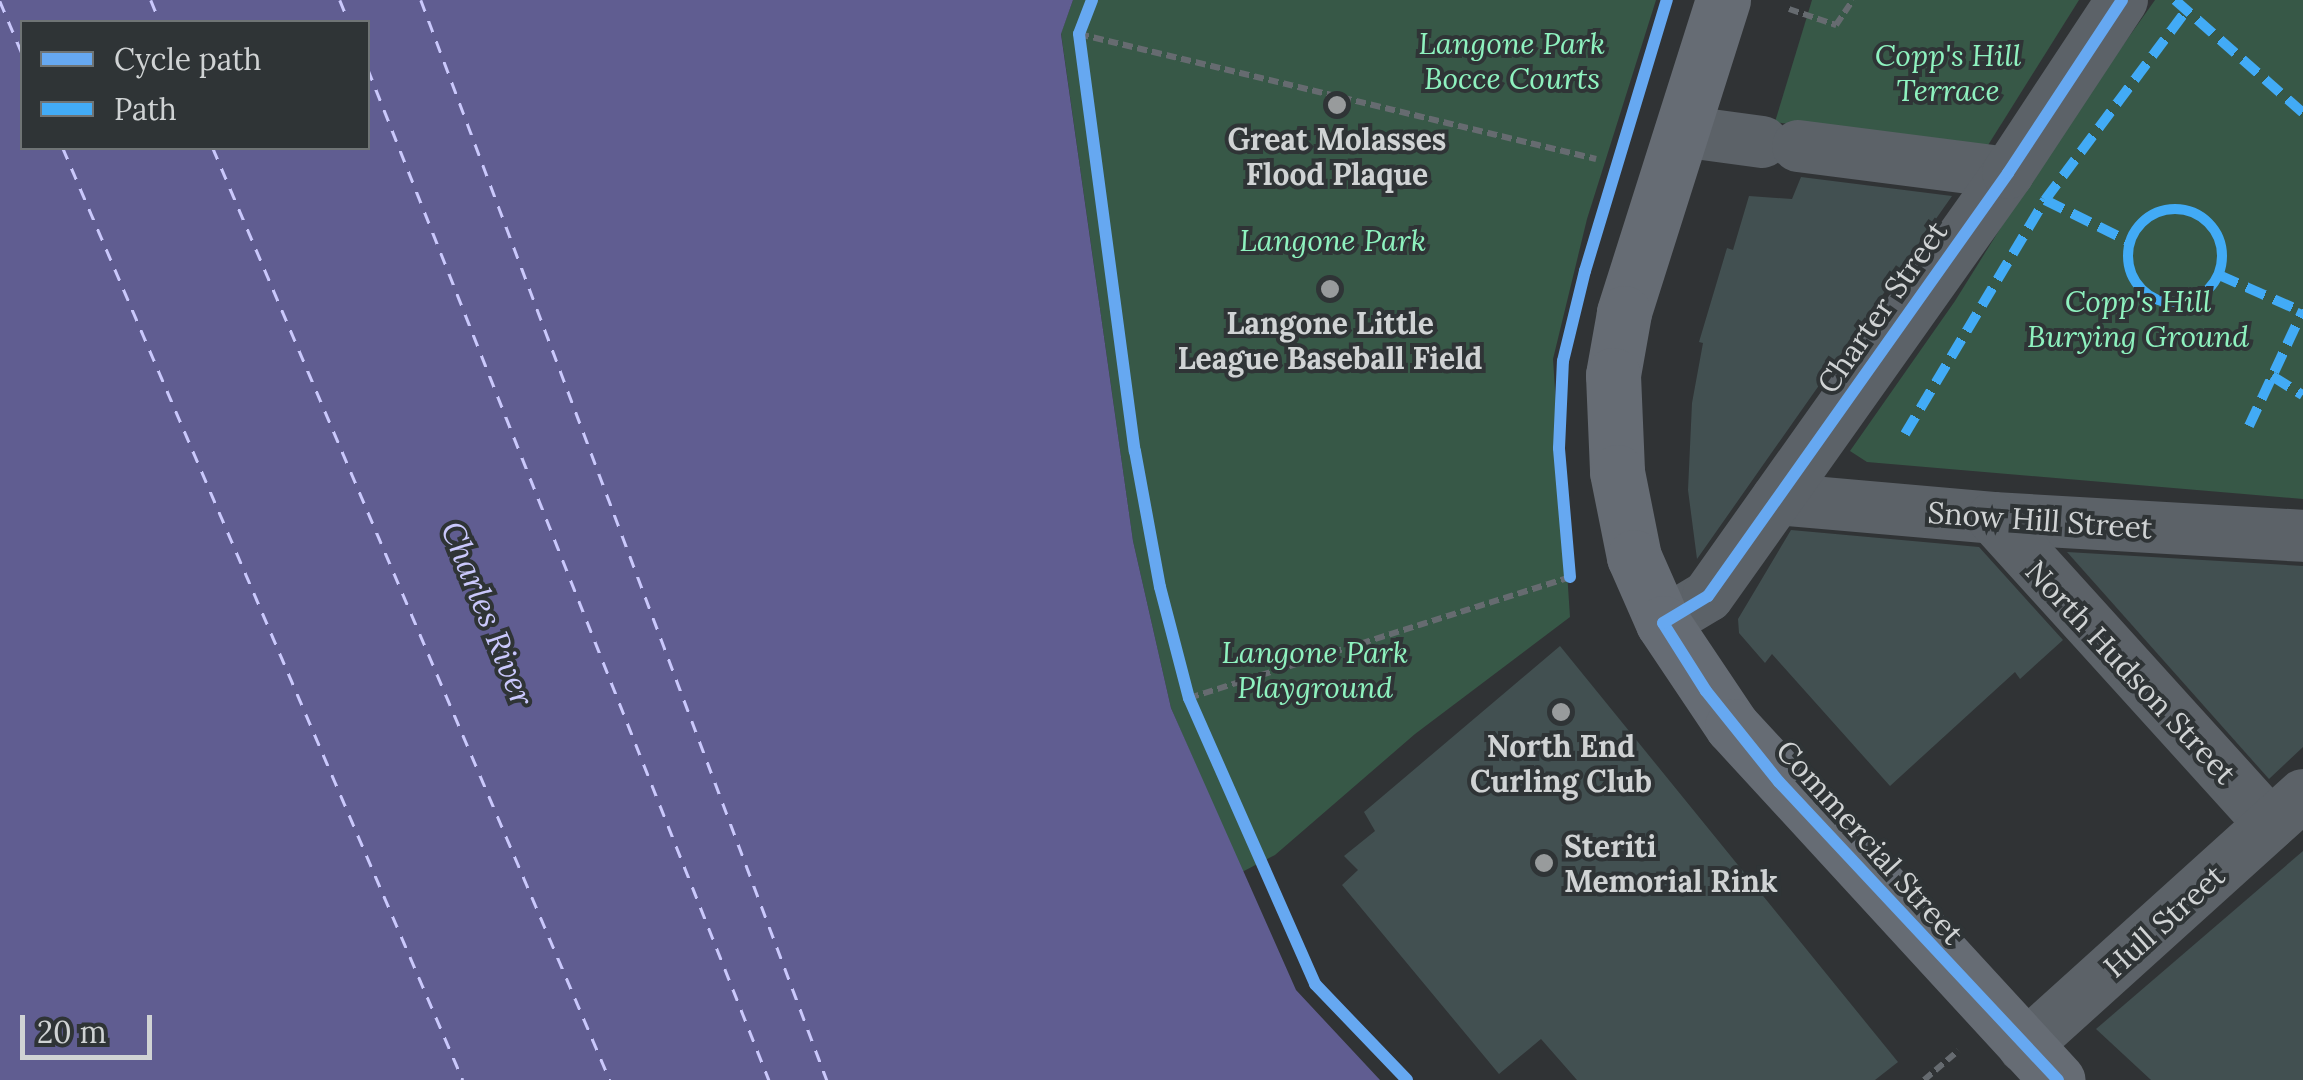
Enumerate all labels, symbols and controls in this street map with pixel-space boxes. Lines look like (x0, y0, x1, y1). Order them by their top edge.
legend (20, 20, 370, 150)
park label: Langone Park Bocce Courts (1419, 25, 1605, 96)
park label: Copp's Hill Terrace (1875, 37, 2021, 108)
text: Cycle path (114, 40, 262, 78)
text: Path (114, 90, 177, 128)
marker: Great Molasses Flood Plaque (1326, 94, 1348, 116)
place label: Great Molasses Flood Plaque (1228, 121, 1446, 192)
street label: Charter Street (1809, 214, 1955, 400)
park label: Langone Park (1240, 222, 1426, 258)
marker: Langone Little League Baseball Field (1319, 278, 1341, 300)
park label: Copp's Hill Burying Ground (2027, 283, 2249, 354)
place label: Langone Little League Baseball Field (1177, 305, 1483, 376)
street label: Snow Hill Street (1926, 494, 2154, 546)
water label: Charles River (433, 516, 541, 712)
street label: North Hudson Street (2018, 553, 2244, 791)
park label: Langone Park Playground (1222, 634, 1408, 704)
marker: North End Curling Club (1550, 701, 1572, 723)
place label: North End Curling Club (1470, 728, 1652, 798)
street label: Commercial Street (1769, 733, 1971, 951)
place label: Steriti Memorial Rink (1564, 828, 1778, 898)
marker: Steriti Memorial Rink (1533, 852, 1555, 874)
street label: Hull Street (2096, 857, 2232, 985)
scale bar (25, 995, 158, 1057)
text: 20 m (37, 1013, 106, 1051)

